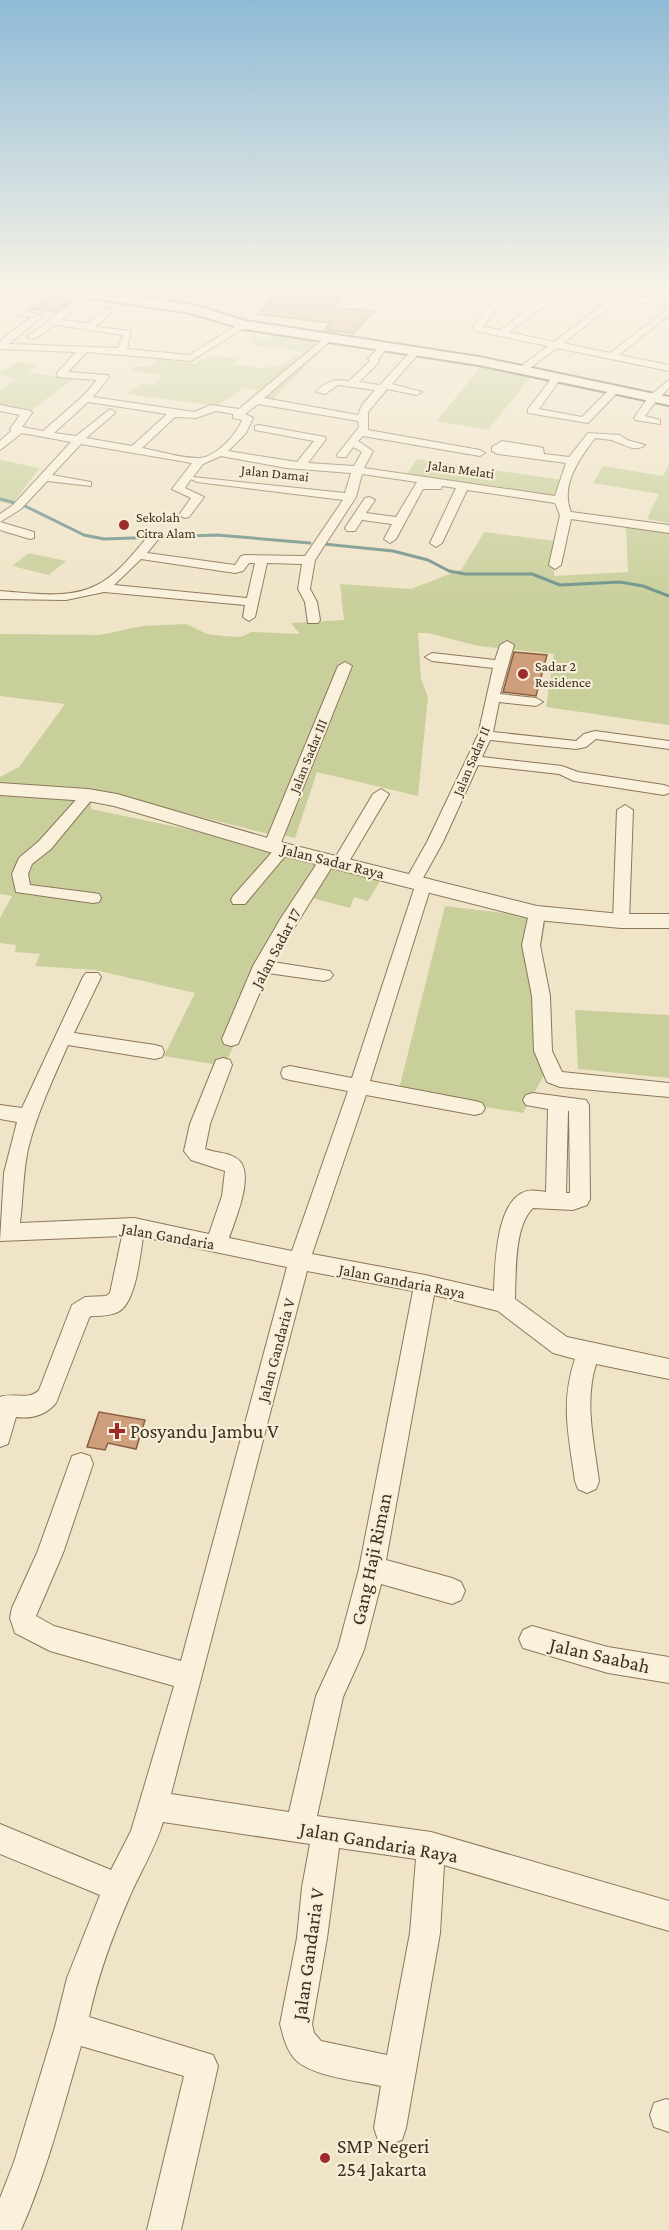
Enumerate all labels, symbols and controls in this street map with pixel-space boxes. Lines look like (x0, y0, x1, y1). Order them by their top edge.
street label: Jalan Melati (425, 456, 496, 482)
street label: Jalan Damai (238, 461, 310, 485)
place label: Sekolah Citra Alam (136, 509, 196, 541)
marker: Sekolah Citra Alam (117, 518, 131, 532)
place label: Sadar 2 Residence (535, 658, 591, 690)
marker: Sadar 2 Residence (516, 667, 530, 681)
street label: Jalan Sadar III (285, 717, 330, 797)
street label: Jalan Sadar II (448, 724, 493, 800)
street label: Jalan Sadar Raya (278, 840, 387, 883)
street label: Jalan Sadar 17 (247, 905, 305, 993)
street label: Jalan Gandaria (118, 1219, 217, 1254)
street label: Jalan Gandaria Raya (335, 1260, 467, 1303)
street label: Jalan Gandaria V (253, 1295, 299, 1406)
place label: Posyandu Jambu V (130, 1420, 279, 1443)
marker: Posyandu Jambu V (108, 1422, 126, 1440)
street label: Gang Haji Riman (346, 1491, 397, 1627)
street label: Jalan Saabah (545, 1632, 653, 1678)
street label: Jalan Gandaria Raya (296, 1817, 460, 1868)
street label: Jalan Gandaria V (288, 1886, 329, 2024)
place label: SMP Negeri 254 Jakarta (337, 2135, 429, 2181)
marker: SMP Negeri 254 Jakarta (318, 2151, 332, 2165)

